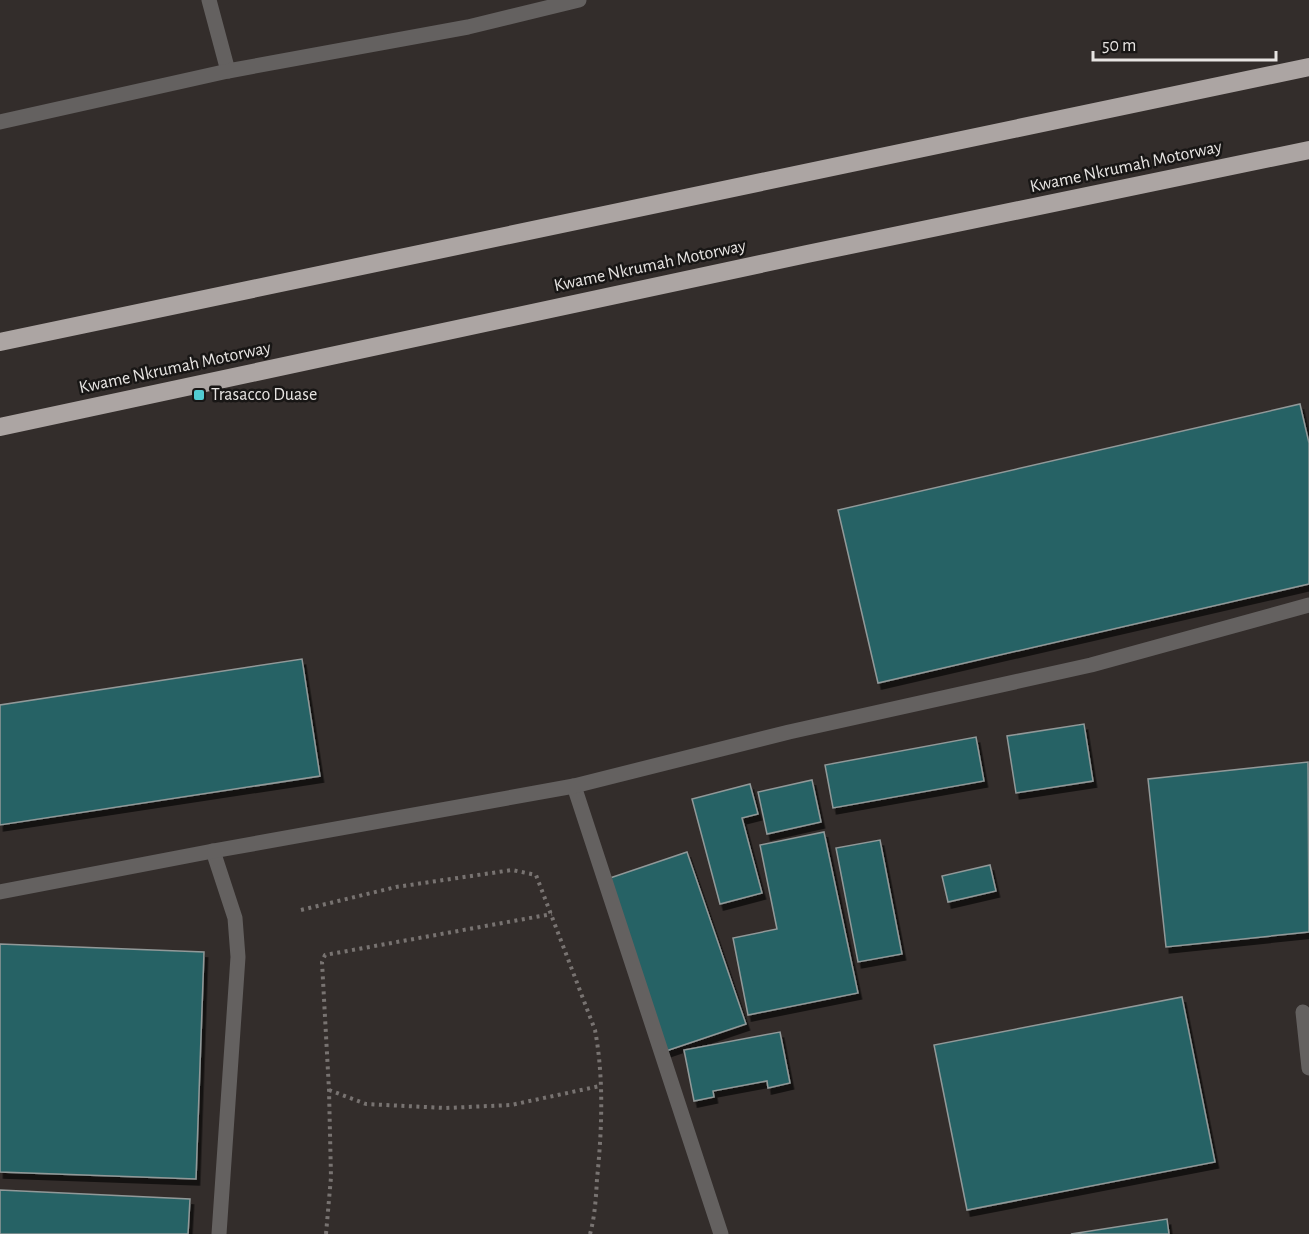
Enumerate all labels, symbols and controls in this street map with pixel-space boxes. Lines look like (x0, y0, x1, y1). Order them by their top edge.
scale bar (1093, 24, 1276, 62)
text: 50 m (1102, 37, 1136, 55)
street label: Kwame Nkrumah Motorway (1028, 138, 1224, 196)
street label: Kwame Nkrumah Motorway (552, 237, 748, 295)
street label: Kwame Nkrumah Motorway (77, 339, 273, 397)
place label: Trasacco Duase (211, 386, 317, 404)
marker: Trasacco Duase (192, 388, 206, 402)

